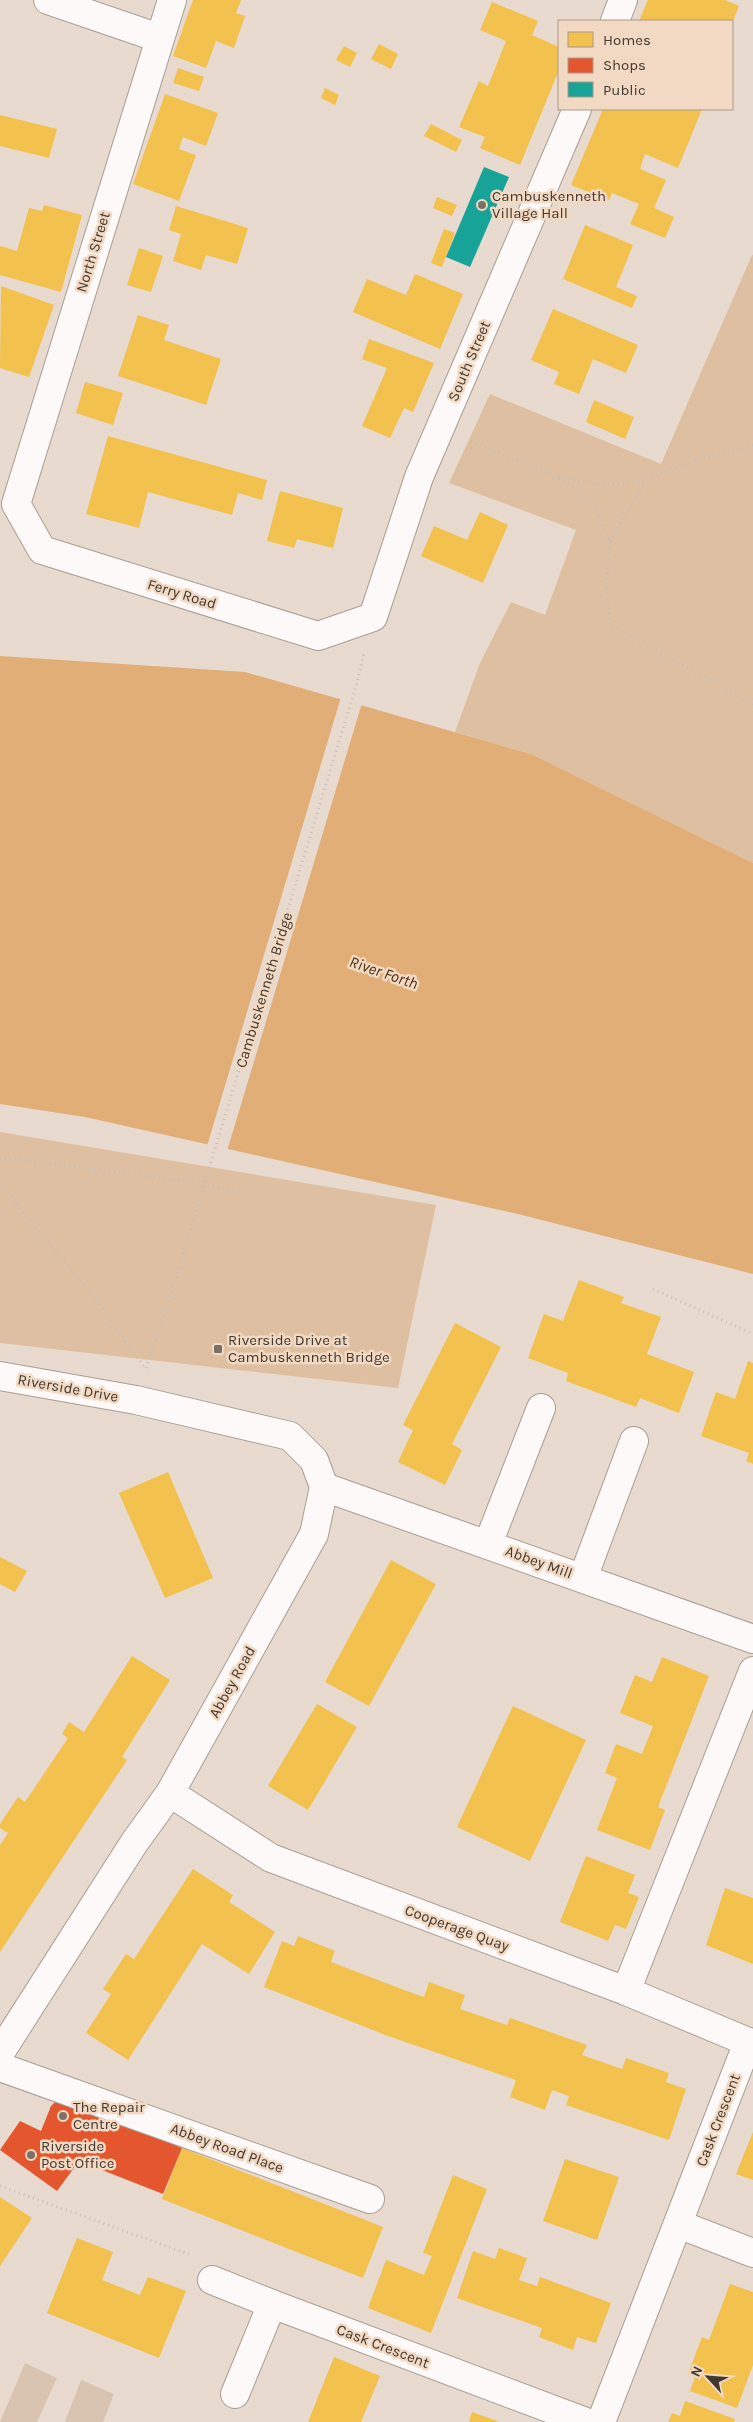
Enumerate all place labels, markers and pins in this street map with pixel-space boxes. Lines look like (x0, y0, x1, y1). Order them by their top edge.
place label: Cambuskenneth Village Hall (492, 187, 606, 222)
marker: Cambuskenneth Village Hall (476, 199, 488, 211)
place label: Riverside Drive at Cambuskenneth Bridge (228, 1331, 390, 1366)
marker: Riverside Drive at Cambuskenneth Bridge (212, 1343, 224, 1355)
place label: The Repair Centre (73, 2098, 145, 2133)
marker: The Repair Centre (57, 2110, 69, 2122)
place label: Riverside Post Office (41, 2137, 114, 2172)
marker: Riverside Post Office (25, 2149, 37, 2161)

